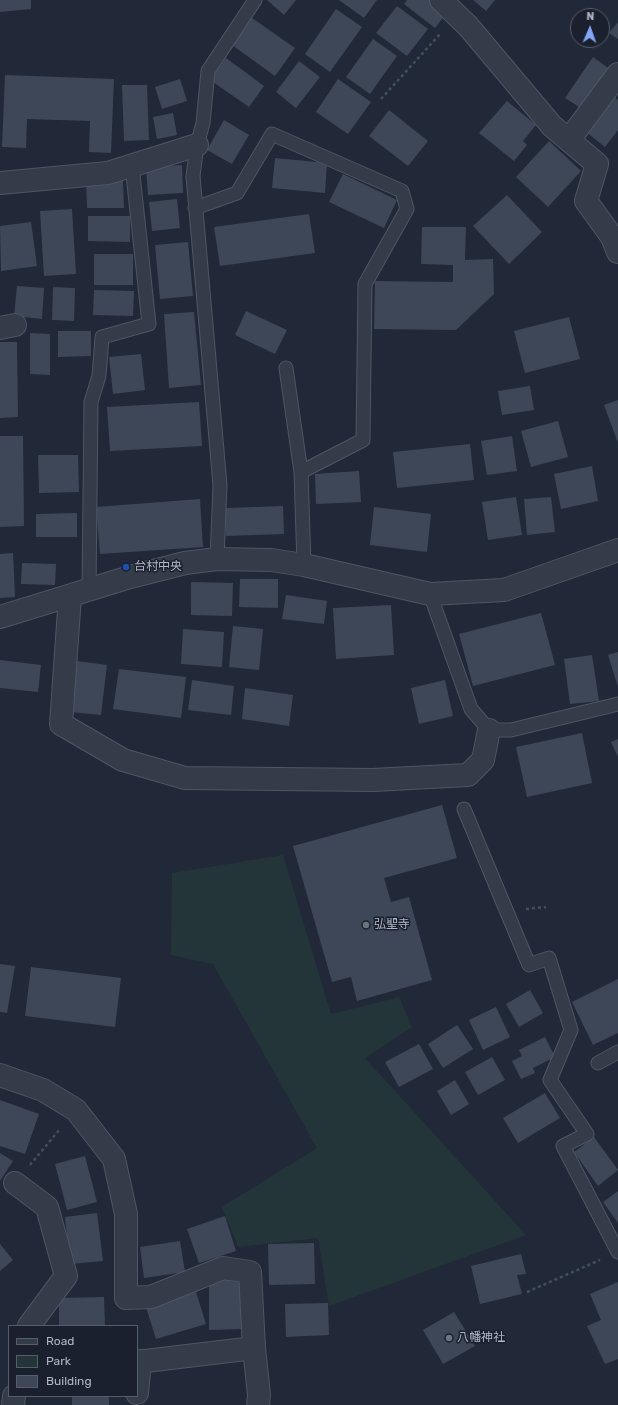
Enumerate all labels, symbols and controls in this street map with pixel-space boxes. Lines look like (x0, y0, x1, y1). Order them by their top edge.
north arrow (570, 8, 610, 48)
text: N (586, 10, 595, 23)
place label: 台村中央 (134, 560, 182, 574)
marker: 台村中央 (121, 562, 131, 572)
place label: 弘聖寺 (374, 918, 410, 932)
marker: 弘聖寺 (361, 920, 371, 930)
legend (8, 1325, 138, 1397)
place label: 八幡神社 (457, 1331, 505, 1345)
marker: 八幡神社 (444, 1333, 454, 1343)
text: Road (46, 1334, 74, 1348)
text: Park (46, 1354, 71, 1368)
text: Building (46, 1374, 92, 1388)

